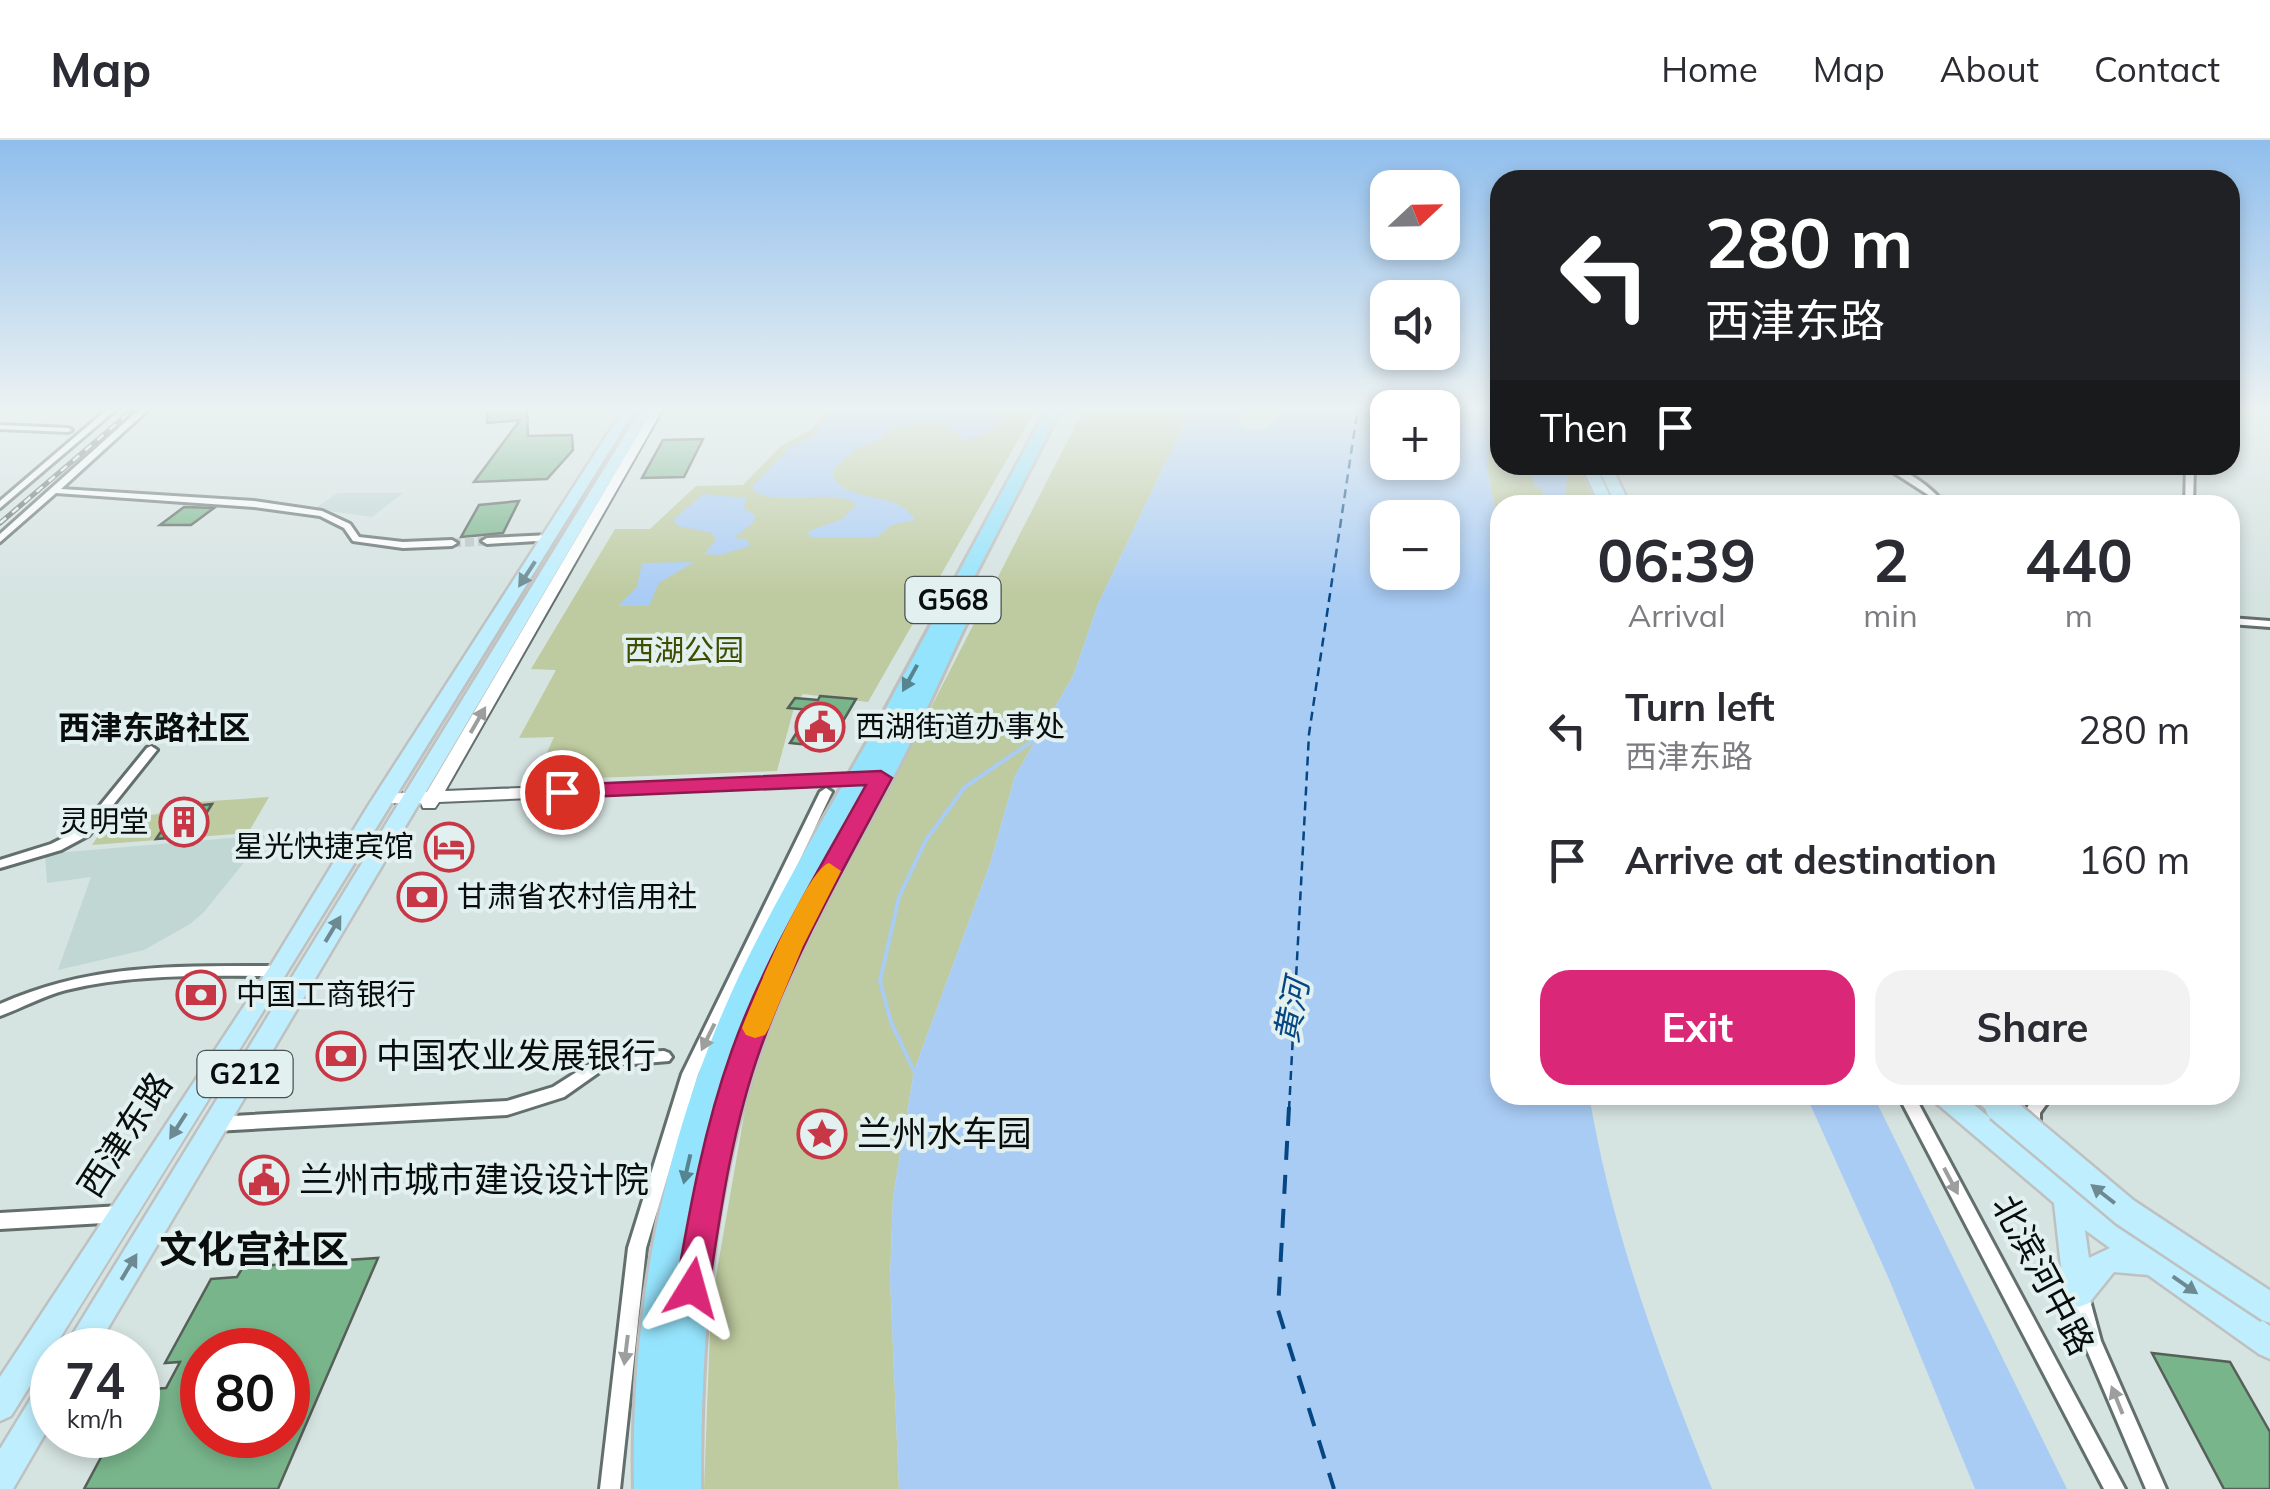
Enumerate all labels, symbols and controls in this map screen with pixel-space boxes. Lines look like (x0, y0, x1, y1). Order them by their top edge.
text: Map (50, 39, 151, 99)
text: Home (1661, 47, 1758, 91)
text: Map (1813, 47, 1885, 91)
text: About (1940, 47, 2039, 91)
text: Contact (2094, 47, 2220, 91)
north arrow (1370, 170, 1460, 260)
map controls (1370, 170, 1460, 590)
text: 280 m (1705, 198, 1913, 286)
icon: left (1540, 210, 1670, 340)
button: sound (1370, 280, 1460, 370)
text: 西津东路 (1705, 292, 1885, 348)
button: + (1370, 390, 1460, 480)
icon: arrive (1648, 400, 1703, 455)
text: Then (1540, 404, 1628, 452)
button: − (1370, 500, 1460, 590)
text: 06:39 (1597, 522, 1756, 597)
text: 2 (1872, 522, 1908, 597)
text: 440 (2025, 522, 2133, 597)
one-way arrow (519, 560, 536, 588)
road number: G568 (906, 577, 1000, 623)
text: Arrival (1628, 595, 1726, 635)
text: min (1863, 595, 1918, 635)
text: m (2065, 595, 2093, 635)
park label: 西湖公园 (624, 631, 744, 669)
one-way arrow (901, 664, 919, 692)
text: Turn left (1625, 683, 1775, 731)
public building icon: 西湖街道办事处 (794, 701, 846, 753)
icon: left (1540, 703, 1595, 758)
one-way arrow (468, 706, 486, 734)
text: 280 m (2078, 706, 2190, 754)
district label: 西津东路社区 (58, 707, 250, 747)
place label: 西湖街道办事处 (855, 707, 1065, 745)
text: 西津东路 (1625, 736, 1753, 776)
pin (520, 750, 605, 835)
icon: arrive (535, 765, 590, 820)
building icon: 灵明堂 (158, 796, 210, 848)
place label: 灵明堂 (59, 802, 149, 840)
hotel icon: 星光快捷宾馆 (423, 821, 475, 873)
place label: 星光快捷宾馆 (234, 827, 414, 865)
icon: arrive (1540, 833, 1595, 888)
text: Arrive at destination (1625, 836, 1997, 884)
text: 160 m (2078, 836, 2190, 884)
bank icon: 甘肃省农村信用社 (396, 871, 448, 923)
place label: 甘肃省农村信用社 (457, 877, 697, 915)
one-way arrow (324, 915, 341, 943)
bank icon: 中国工商银行 (175, 969, 227, 1021)
water label: 黄河 (1265, 970, 1318, 1046)
button: Exit (1540, 970, 1855, 1085)
button: Share (1875, 970, 2190, 1085)
place label: 中国工商银行 (236, 975, 416, 1013)
one-way arrow (700, 1023, 717, 1052)
bank icon: 中国农业发展银行 (315, 1030, 367, 1082)
place label: 中国农业发展银行 (376, 1033, 656, 1077)
road number: G212 (198, 1051, 292, 1097)
street label: 西津东路 (68, 1064, 181, 1205)
place icon: 兰州水车园 (796, 1108, 848, 1160)
place label: 兰州水车园 (857, 1111, 1032, 1155)
one-way arrow (170, 1112, 188, 1140)
public building icon: 兰州市城市建设设计院 (238, 1154, 290, 1206)
one-way arrow (679, 1154, 694, 1185)
place label: 兰州市城市建设设计院 (299, 1157, 649, 1201)
one-way arrow (1942, 1167, 1959, 1196)
one-way arrow (2090, 1184, 2116, 1205)
street label: 北滨河中路 (1983, 1187, 2104, 1362)
district label: 文化宫社区 (159, 1225, 349, 1273)
position arrow (640, 1236, 744, 1340)
one-way arrow (120, 1253, 137, 1281)
one-way arrow (2172, 1275, 2199, 1294)
speed limit sign: 80 (180, 1328, 310, 1458)
one-way arrow (618, 1334, 634, 1366)
text: 74 (65, 1349, 125, 1412)
one-way arrow (2108, 1385, 2124, 1415)
text: km/h (67, 1403, 123, 1434)

